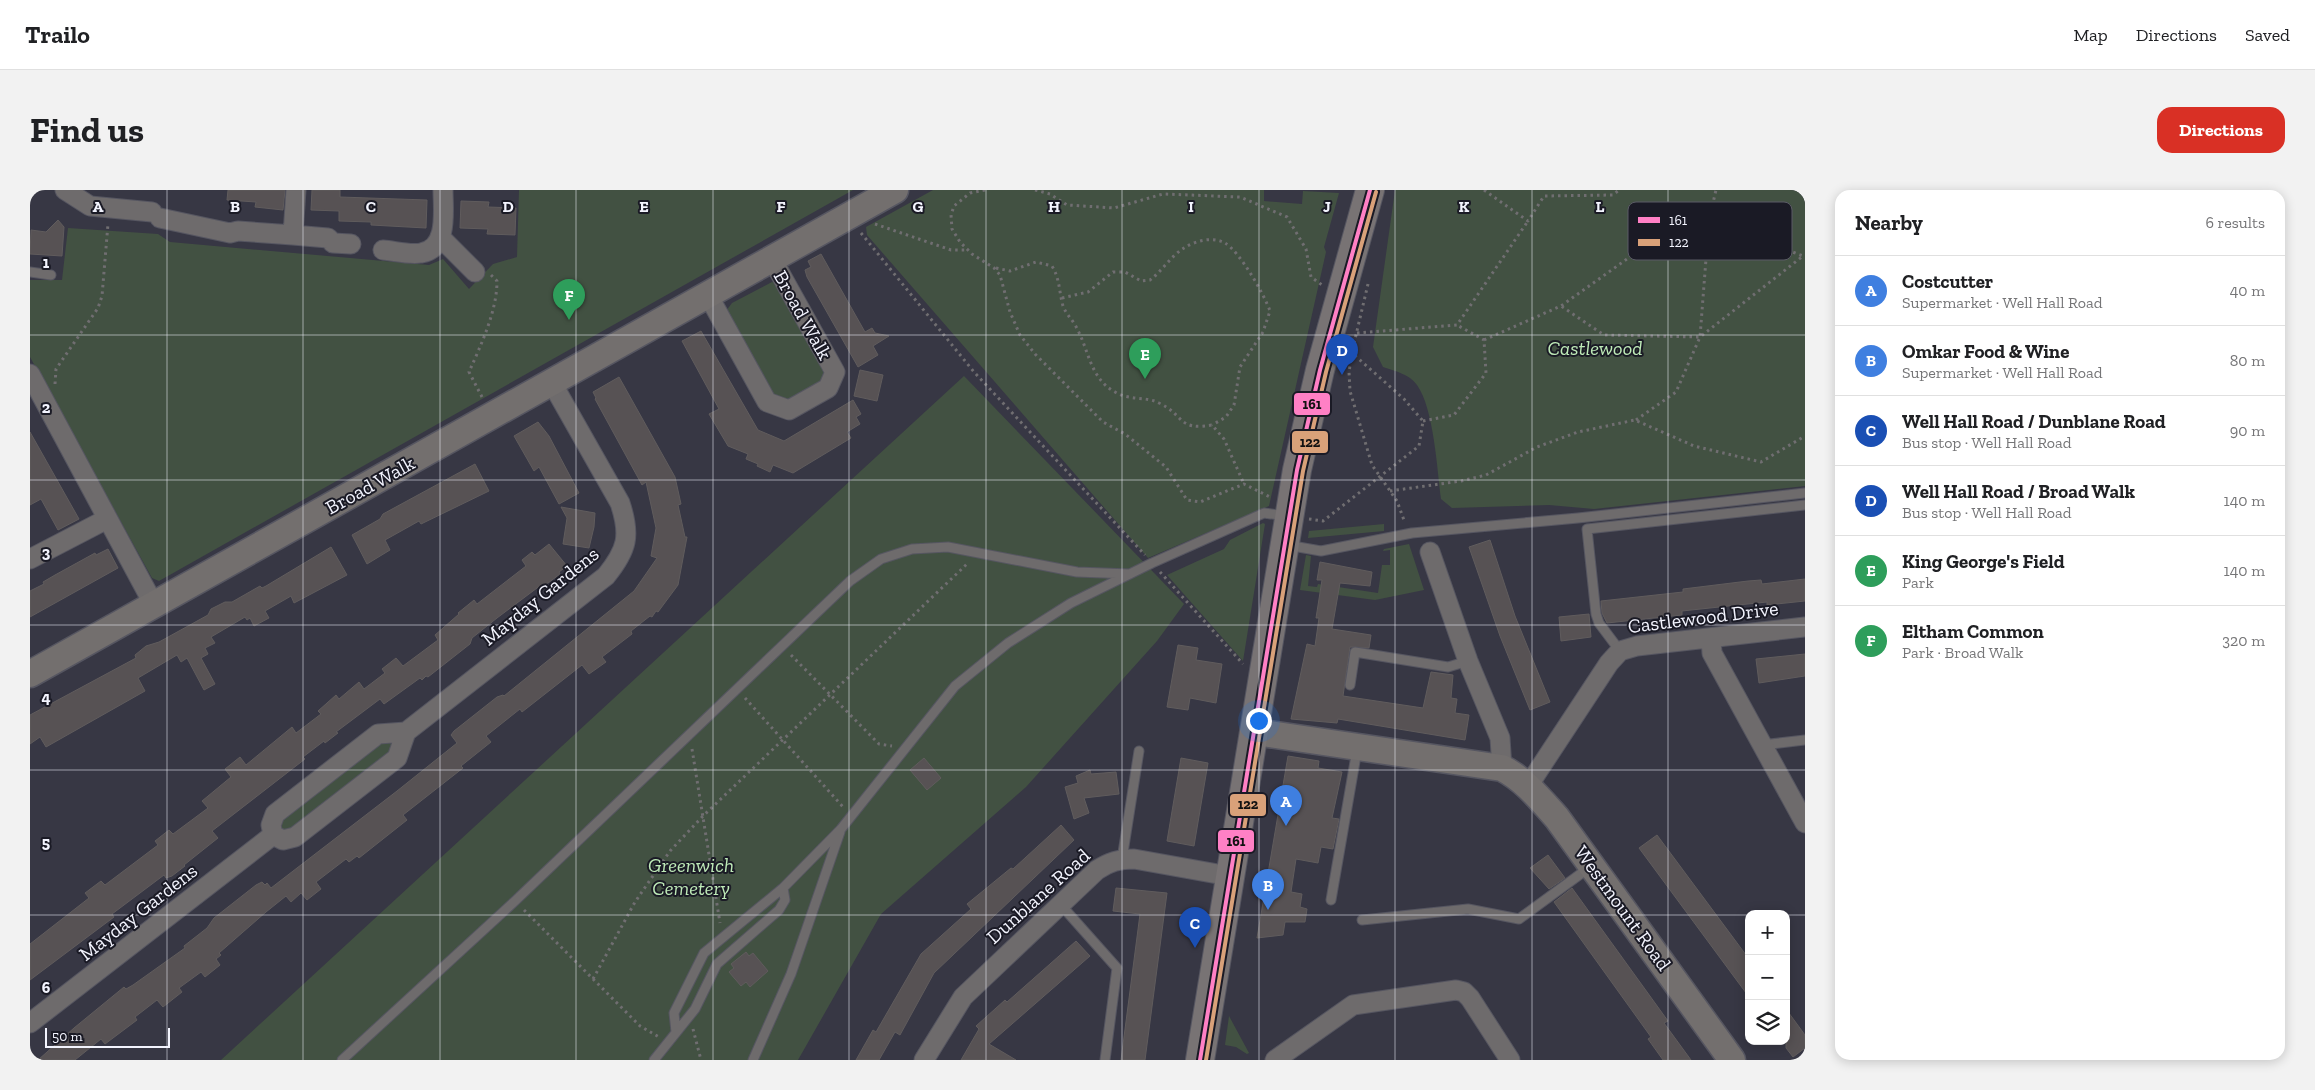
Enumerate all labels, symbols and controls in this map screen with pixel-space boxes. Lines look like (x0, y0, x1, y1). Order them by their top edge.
text: Trailo (25, 20, 90, 49)
text: Map (2073, 24, 2108, 46)
text: Directions (2136, 24, 2217, 46)
text: Saved (2245, 24, 2290, 46)
button: Directions (2157, 107, 2285, 153)
text: Find us (30, 109, 144, 151)
text: A (93, 197, 104, 216)
text: B (230, 197, 240, 216)
text: C (366, 197, 376, 216)
text: D (502, 197, 514, 216)
text: E (639, 197, 649, 216)
text: F (776, 197, 786, 216)
text: G (913, 197, 924, 216)
text: H (1048, 197, 1060, 216)
text: I (1188, 197, 1194, 216)
text: J (1323, 197, 1331, 216)
text: K (1459, 197, 1470, 216)
text: L (1596, 197, 1605, 216)
legend (1628, 202, 1792, 260)
text: Nearby (1855, 210, 1923, 235)
text: 161 (1669, 212, 1688, 229)
text: 6 results (2205, 213, 2265, 232)
text: 122 (1669, 234, 1689, 251)
text: 1 (43, 253, 50, 272)
street label: Broad Walk (769, 266, 838, 364)
text: Costcutter (1902, 270, 1993, 293)
pin: F (553, 279, 585, 320)
text: A (1866, 281, 1877, 300)
text: 40 m (2230, 281, 2265, 300)
text: Supermarket · Well Hall Road (1902, 293, 2103, 312)
pin: D (1326, 334, 1358, 375)
park label: Castlewood (1548, 336, 1642, 360)
pin: E (1129, 338, 1161, 379)
text: Omkar Food & Wine (1902, 340, 2069, 363)
text: B (1866, 351, 1876, 370)
text: 80 m (2230, 351, 2265, 370)
text: Supermarket · Well Hall Road (1902, 363, 2103, 382)
line badge: 161 (1293, 392, 1331, 416)
text: 161 (1303, 396, 1322, 413)
text: 2 (42, 398, 51, 417)
text: Well Hall Road / Dunblane Road (1902, 410, 2166, 433)
text: C (1866, 421, 1876, 440)
text: 90 m (2230, 421, 2265, 440)
line badge: 122 (1291, 430, 1329, 454)
text: Bus stop · Well Hall Road (1902, 433, 2072, 452)
text: 122 (1300, 434, 1321, 451)
street label: Broad Walk (321, 450, 419, 519)
text: Well Hall Road / Broad Walk (1902, 480, 2135, 503)
text: D (1865, 491, 1877, 510)
text: 140 m (2224, 491, 2265, 510)
text: Bus stop · Well Hall Road (1902, 503, 2072, 522)
street label: Mayday Gardens (477, 541, 603, 651)
text: 3 (42, 543, 51, 562)
text: King George's Field (1902, 550, 2064, 573)
text: E (1866, 561, 1876, 580)
text: 140 m (2224, 561, 2265, 580)
text: Park (1902, 573, 1934, 592)
street label: Castlewood Drive (1626, 596, 1780, 638)
text: Eltham Common (1902, 620, 2044, 643)
text: F (1866, 631, 1876, 650)
text: 320 m (2222, 631, 2265, 650)
text: Park · Broad Walk (1902, 643, 2023, 662)
text: 4 (41, 688, 51, 707)
your location (1246, 708, 1272, 734)
pin: A (1270, 785, 1302, 826)
line badge: 122 (1229, 793, 1267, 817)
text: 122 (1238, 796, 1259, 813)
line badge: 161 (1217, 829, 1255, 853)
text: 5 (42, 833, 50, 852)
text: 161 (1227, 833, 1246, 850)
street label: Westmount Road (1570, 841, 1676, 975)
street label: Dunblane Road (981, 843, 1095, 949)
park label: Greenwich Cemetery (648, 853, 734, 900)
street label: Mayday Gardens (74, 858, 202, 966)
pin: B (1252, 869, 1284, 910)
pin: C (1179, 907, 1211, 948)
map controls (1745, 910, 1790, 1045)
button: + (1745, 910, 1790, 955)
button: − (1745, 955, 1790, 1000)
text: 6 (42, 978, 51, 997)
button: layers (1745, 1000, 1790, 1045)
scale bar (45, 1025, 170, 1048)
text: 50 m (52, 1028, 83, 1045)

